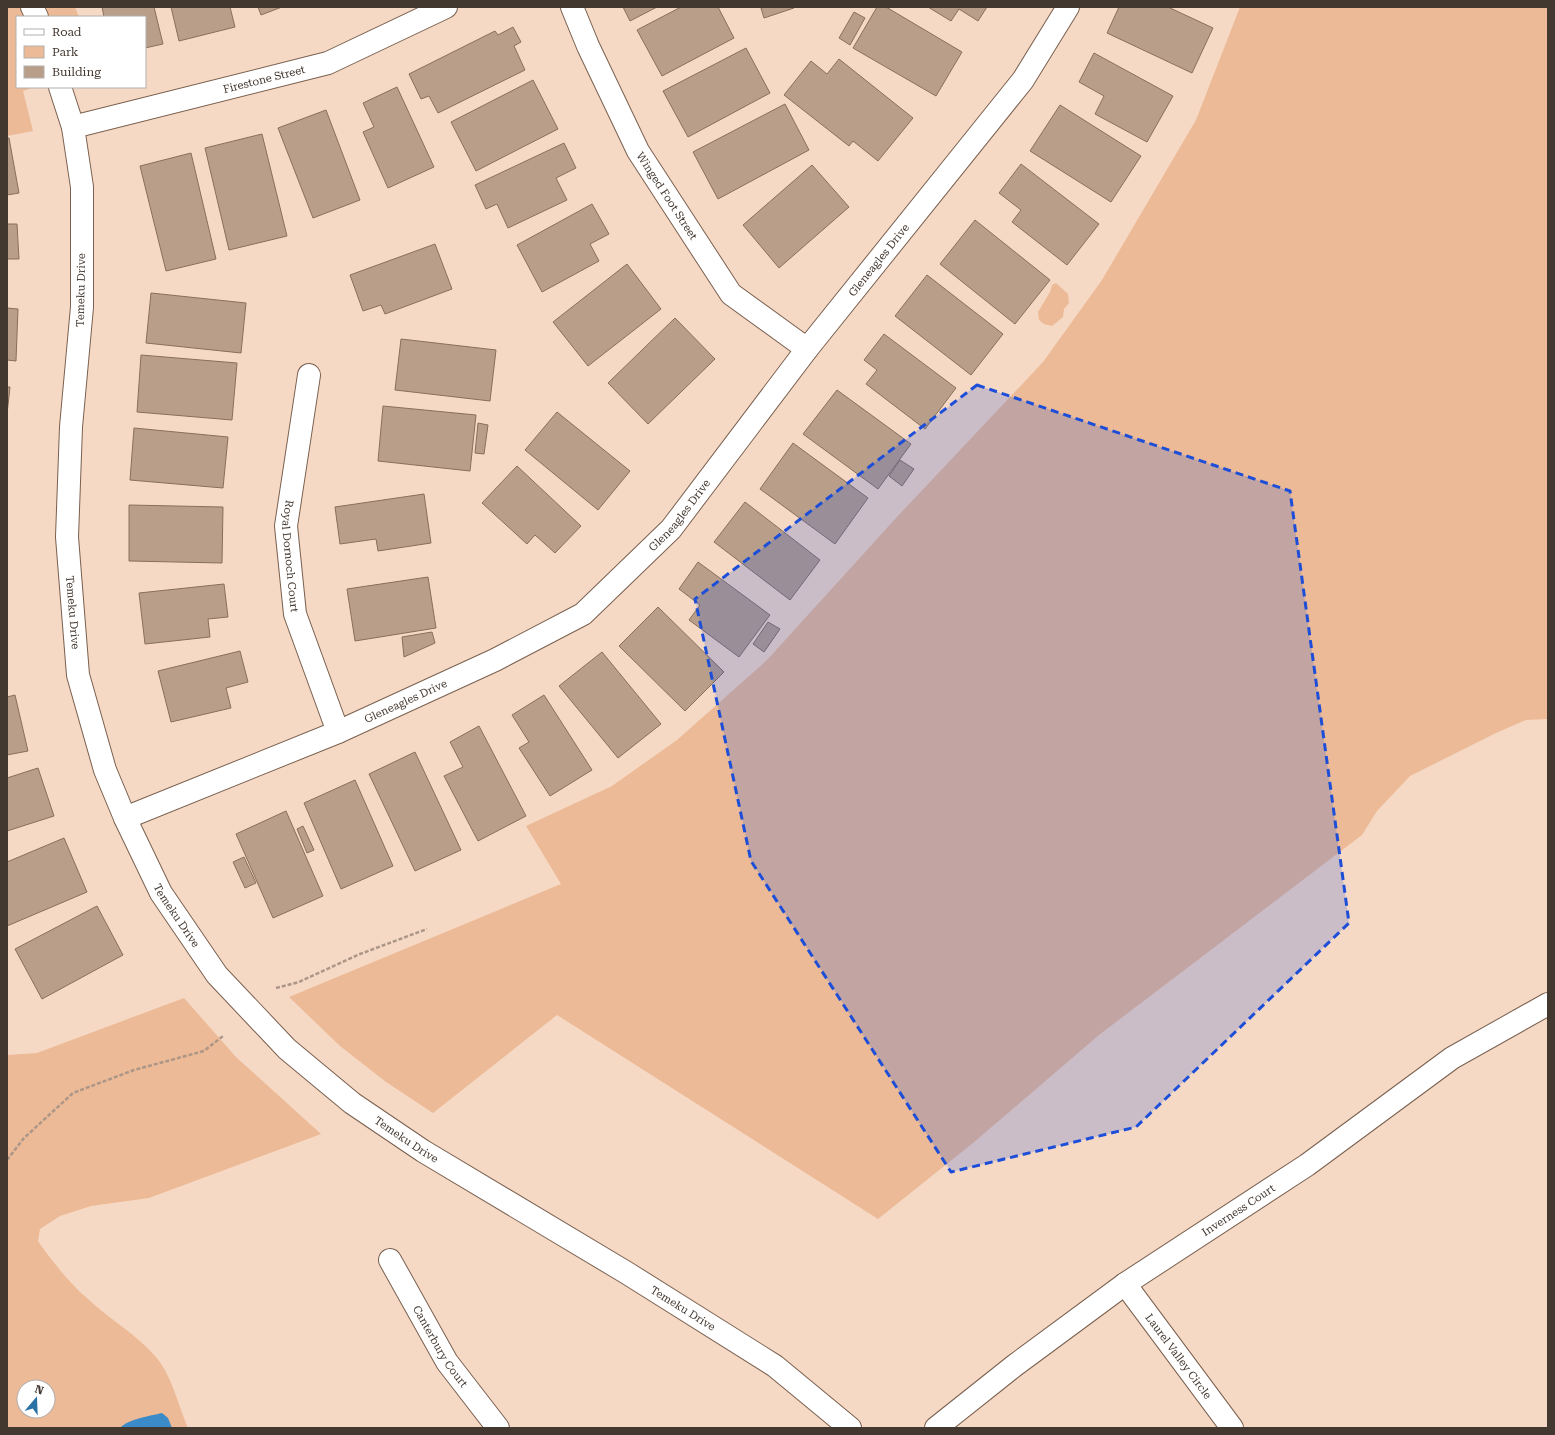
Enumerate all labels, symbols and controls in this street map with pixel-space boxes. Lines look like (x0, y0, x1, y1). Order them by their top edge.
legend (16, 16, 146, 88)
text: Road (52, 25, 82, 39)
text: Park (52, 45, 79, 59)
street label: Firestone Street (222, 62, 306, 96)
text: Building (52, 65, 101, 79)
street label: Winged Foot Street (634, 150, 700, 242)
street label: Gleneagles Drive (845, 221, 912, 299)
street label: Temeku Drive (74, 253, 88, 327)
street label: Gleneagles Drive (646, 477, 713, 554)
street label: Royal Dornoch Court (280, 499, 301, 613)
street label: Temeku Drive (64, 575, 82, 650)
street label: Gleneagles Drive (362, 676, 449, 726)
street label: Temeku Drive (151, 881, 203, 950)
street label: Temeku Drive (372, 1114, 441, 1165)
street label: Inverness Court (1199, 1181, 1277, 1239)
street label: Temeku Drive (648, 1283, 718, 1333)
street label: Canterbury Court (410, 1303, 471, 1390)
street label: Laurel Valley Circle (1143, 1311, 1215, 1401)
north arrow (16, 1379, 56, 1419)
text: N (33, 1382, 46, 1398)

